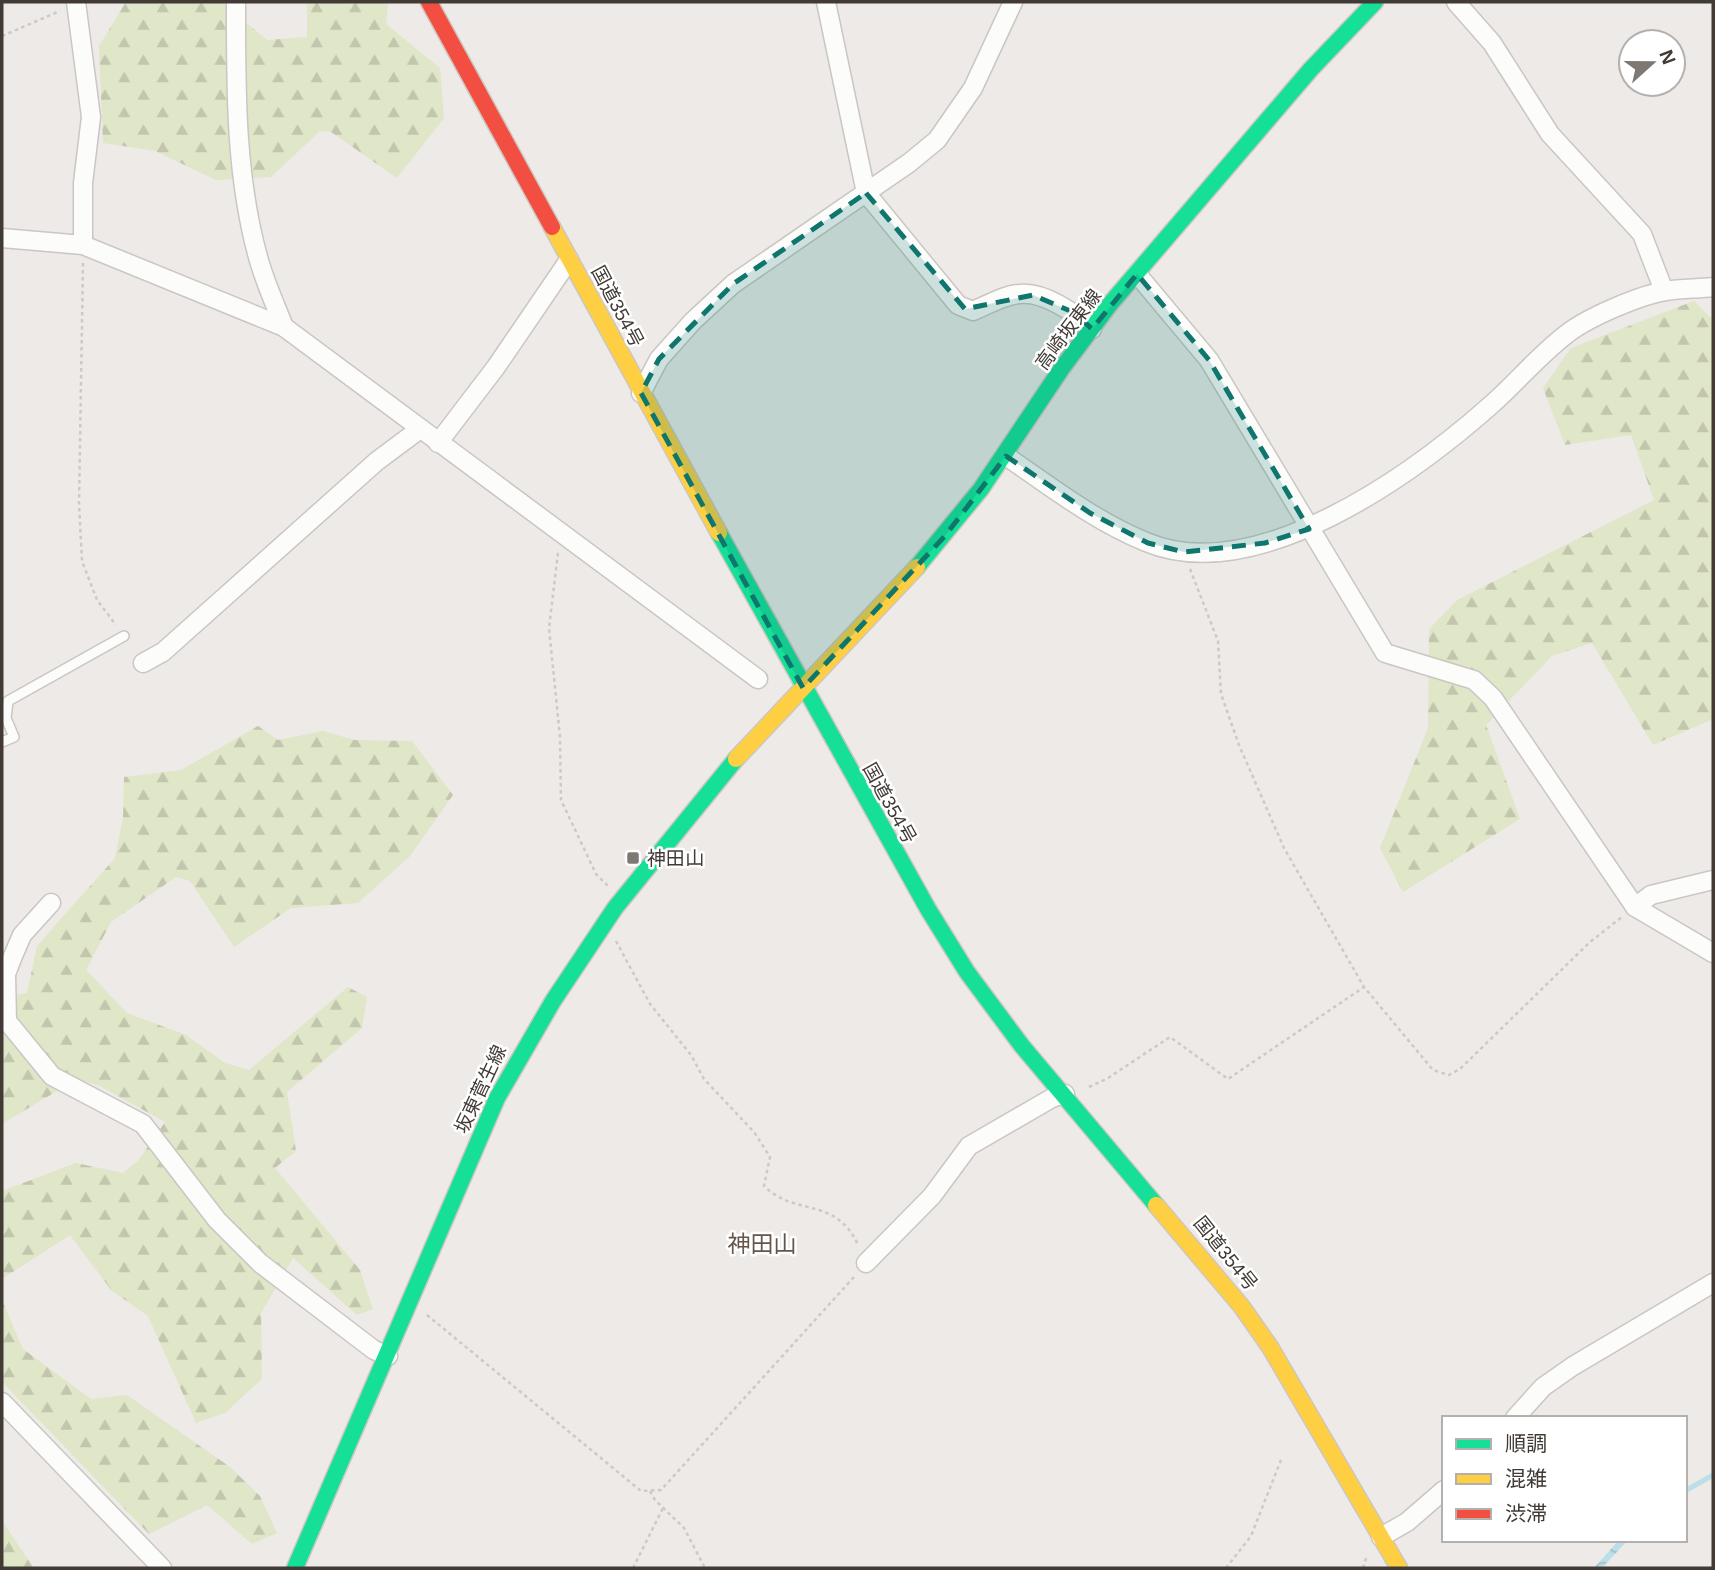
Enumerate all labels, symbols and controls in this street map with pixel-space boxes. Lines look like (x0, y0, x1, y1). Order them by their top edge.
north arrow (1617, 28, 1687, 98)
text: N (1655, 47, 1680, 67)
street label: 国道354号 (587, 262, 648, 350)
street label: 高崎坂東線 (1031, 285, 1105, 374)
street label: 国道354号 (859, 759, 920, 847)
place label: 神田山 (647, 848, 704, 869)
marker: 神田山 (625, 850, 641, 866)
street label: 坂東菅生線 (451, 1042, 510, 1137)
street label: 国道354号 (1190, 1212, 1262, 1294)
district label: 神田山 (728, 1231, 797, 1257)
legend (1442, 1416, 1687, 1542)
text: 順調 (1505, 1432, 1547, 1455)
text: 混雑 (1505, 1467, 1547, 1490)
text: 渋滞 (1505, 1502, 1547, 1525)

